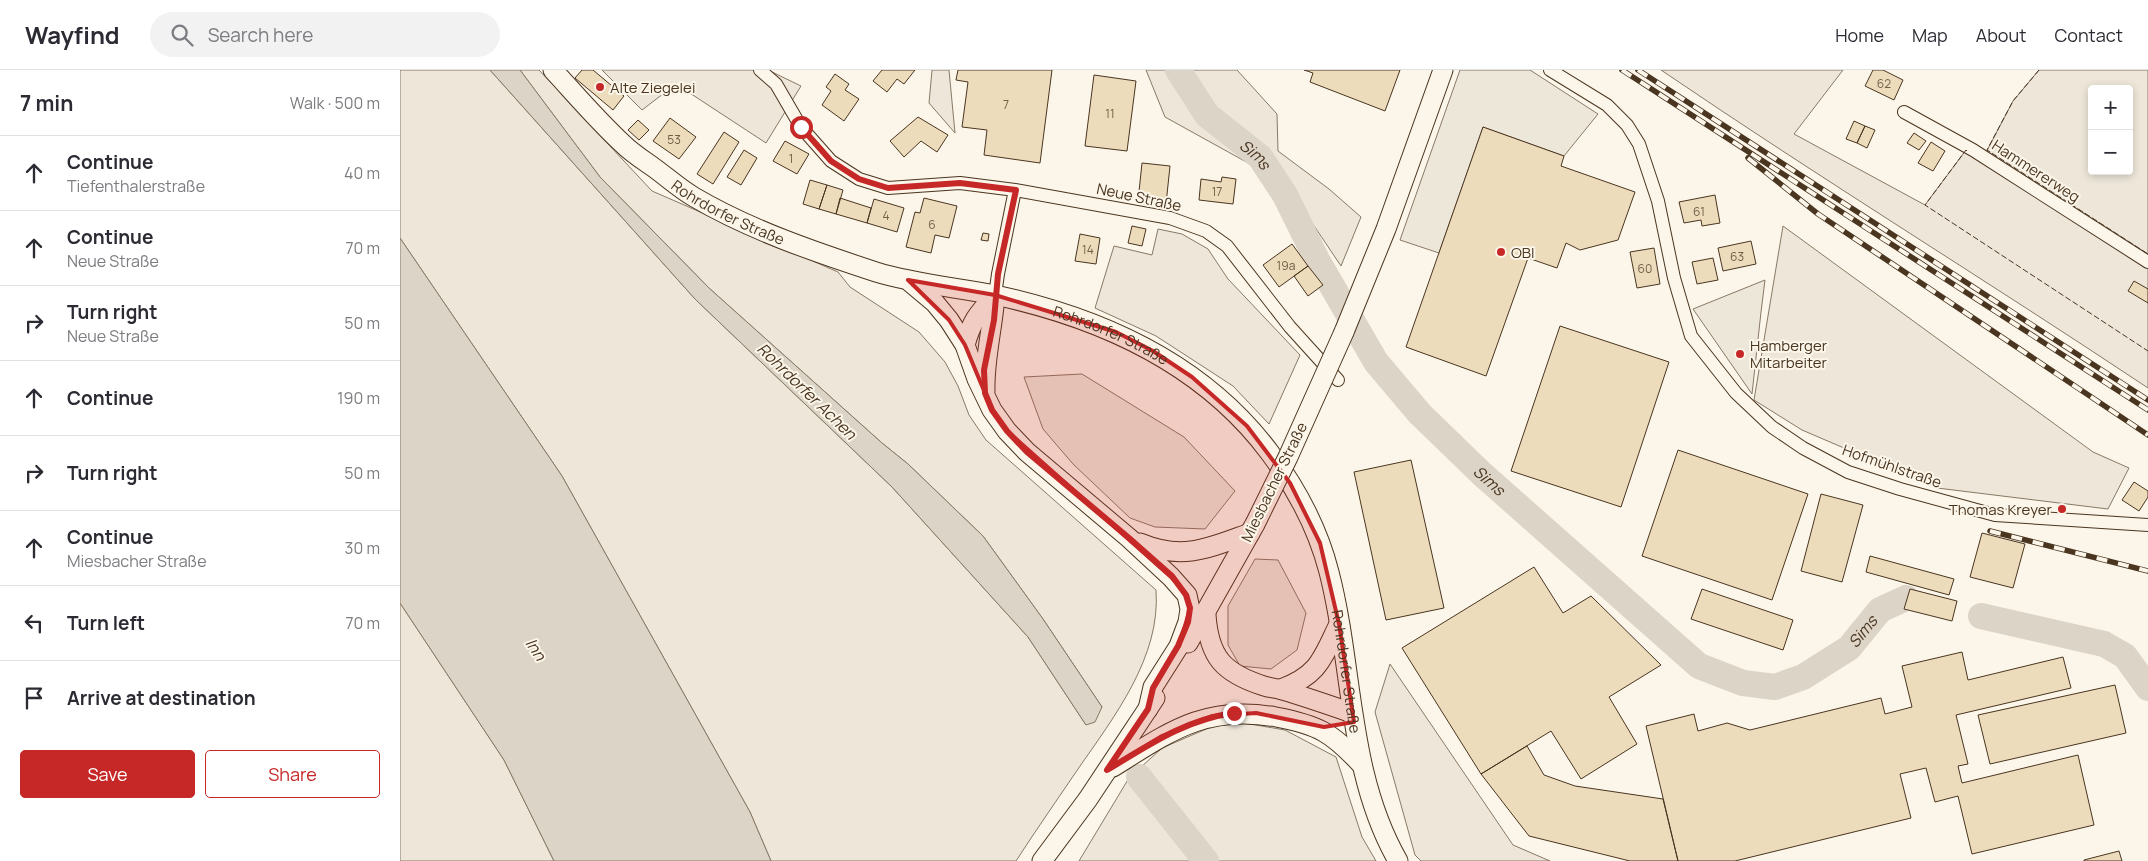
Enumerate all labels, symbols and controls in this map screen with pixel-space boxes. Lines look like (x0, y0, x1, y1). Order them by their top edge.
search box (150, 12, 500, 57)
text: Wayfind (25, 18, 120, 51)
icon: search (168, 21, 196, 49)
text: Search here (208, 22, 313, 48)
text: Home (1835, 23, 1884, 47)
text: Map (1912, 23, 1948, 47)
text: About (1976, 23, 2026, 47)
text: Contact (2054, 23, 2123, 47)
house number: 62 (1877, 75, 1891, 92)
place label: Alte Ziegelei (610, 77, 695, 98)
marker: Alte Ziegelei (594, 81, 606, 93)
map controls (2088, 85, 2133, 175)
button: + (2088, 85, 2133, 130)
text: 7 min (20, 89, 73, 117)
text: Walk · 500 m (290, 92, 380, 114)
house number: 7 (1003, 96, 1009, 113)
house number: 11 (1105, 105, 1115, 122)
route start (790, 116, 813, 139)
button: − (2088, 130, 2133, 175)
house number: 53 (667, 131, 681, 148)
water label: Sims (1235, 134, 1277, 175)
street label: Hammererweg (1988, 135, 2084, 207)
text: Continue (67, 149, 153, 175)
house number: 1 (789, 150, 793, 167)
icon: ahead (20, 159, 48, 187)
text: 40 m (344, 162, 380, 184)
text: Tiefenthalerstraße (67, 175, 205, 197)
street label: Rohrdorfer Straße (667, 175, 788, 250)
street label: Neue Straße (1095, 178, 1184, 216)
house number: 17 (1212, 183, 1222, 200)
house number: 61 (1693, 203, 1705, 220)
house number: 4 (882, 207, 890, 224)
house number: 6 (928, 216, 936, 233)
text: Continue (67, 224, 153, 250)
icon: ahead (20, 234, 48, 262)
text: 70 m (345, 237, 380, 259)
house number: 14 (1082, 241, 1094, 258)
place label: OBI (1511, 242, 1535, 263)
marker: OBI (1495, 246, 1507, 258)
house number: 63 (1730, 248, 1744, 265)
text: Neue Straße (67, 250, 159, 272)
house number: 19a (1277, 257, 1295, 274)
house number: 60 (1638, 260, 1652, 277)
text: Turn right (67, 299, 157, 325)
street label: Rohrdorfer Straße (1051, 300, 1173, 369)
icon: right (20, 309, 48, 337)
text: 50 m (344, 312, 380, 334)
text: Neue Straße (67, 325, 159, 347)
place label: Hamberger Mitarbeiter (1750, 335, 1828, 373)
water label: Rohrdorfer Achen (753, 338, 862, 444)
marker: Hamberger Mitarbeiter (1734, 348, 1746, 360)
icon: ahead (20, 384, 48, 412)
text: Continue (67, 385, 153, 411)
text: 190 m (337, 387, 380, 409)
street label: Miesbacher Straße (1236, 418, 1312, 545)
street label: Hofmühlstraße (1840, 439, 1945, 493)
icon: right (20, 459, 48, 487)
text: Turn right (67, 460, 157, 486)
water label: Sims (1469, 460, 1511, 502)
text: 50 m (344, 462, 380, 484)
place label: Thomas Kreyer (1949, 499, 2053, 520)
marker: Thomas Kreyer (2056, 503, 2068, 515)
text: Continue (67, 524, 153, 550)
icon: ahead (20, 534, 48, 562)
text: 30 m (345, 537, 380, 559)
text: Miesbacher Straße (67, 550, 207, 572)
street label: Rohrdorfer Straße (1327, 608, 1366, 735)
icon: left (20, 609, 48, 637)
water label: Sims (1843, 609, 1883, 652)
text: Turn left (67, 610, 145, 636)
text: 70 m (345, 612, 380, 634)
water label: Inn (521, 633, 552, 665)
icon: arrive (20, 684, 48, 712)
text: Arrive at destination (67, 685, 256, 711)
route end (1223, 702, 1246, 725)
button: Save (20, 750, 195, 798)
button: Share (205, 750, 380, 798)

